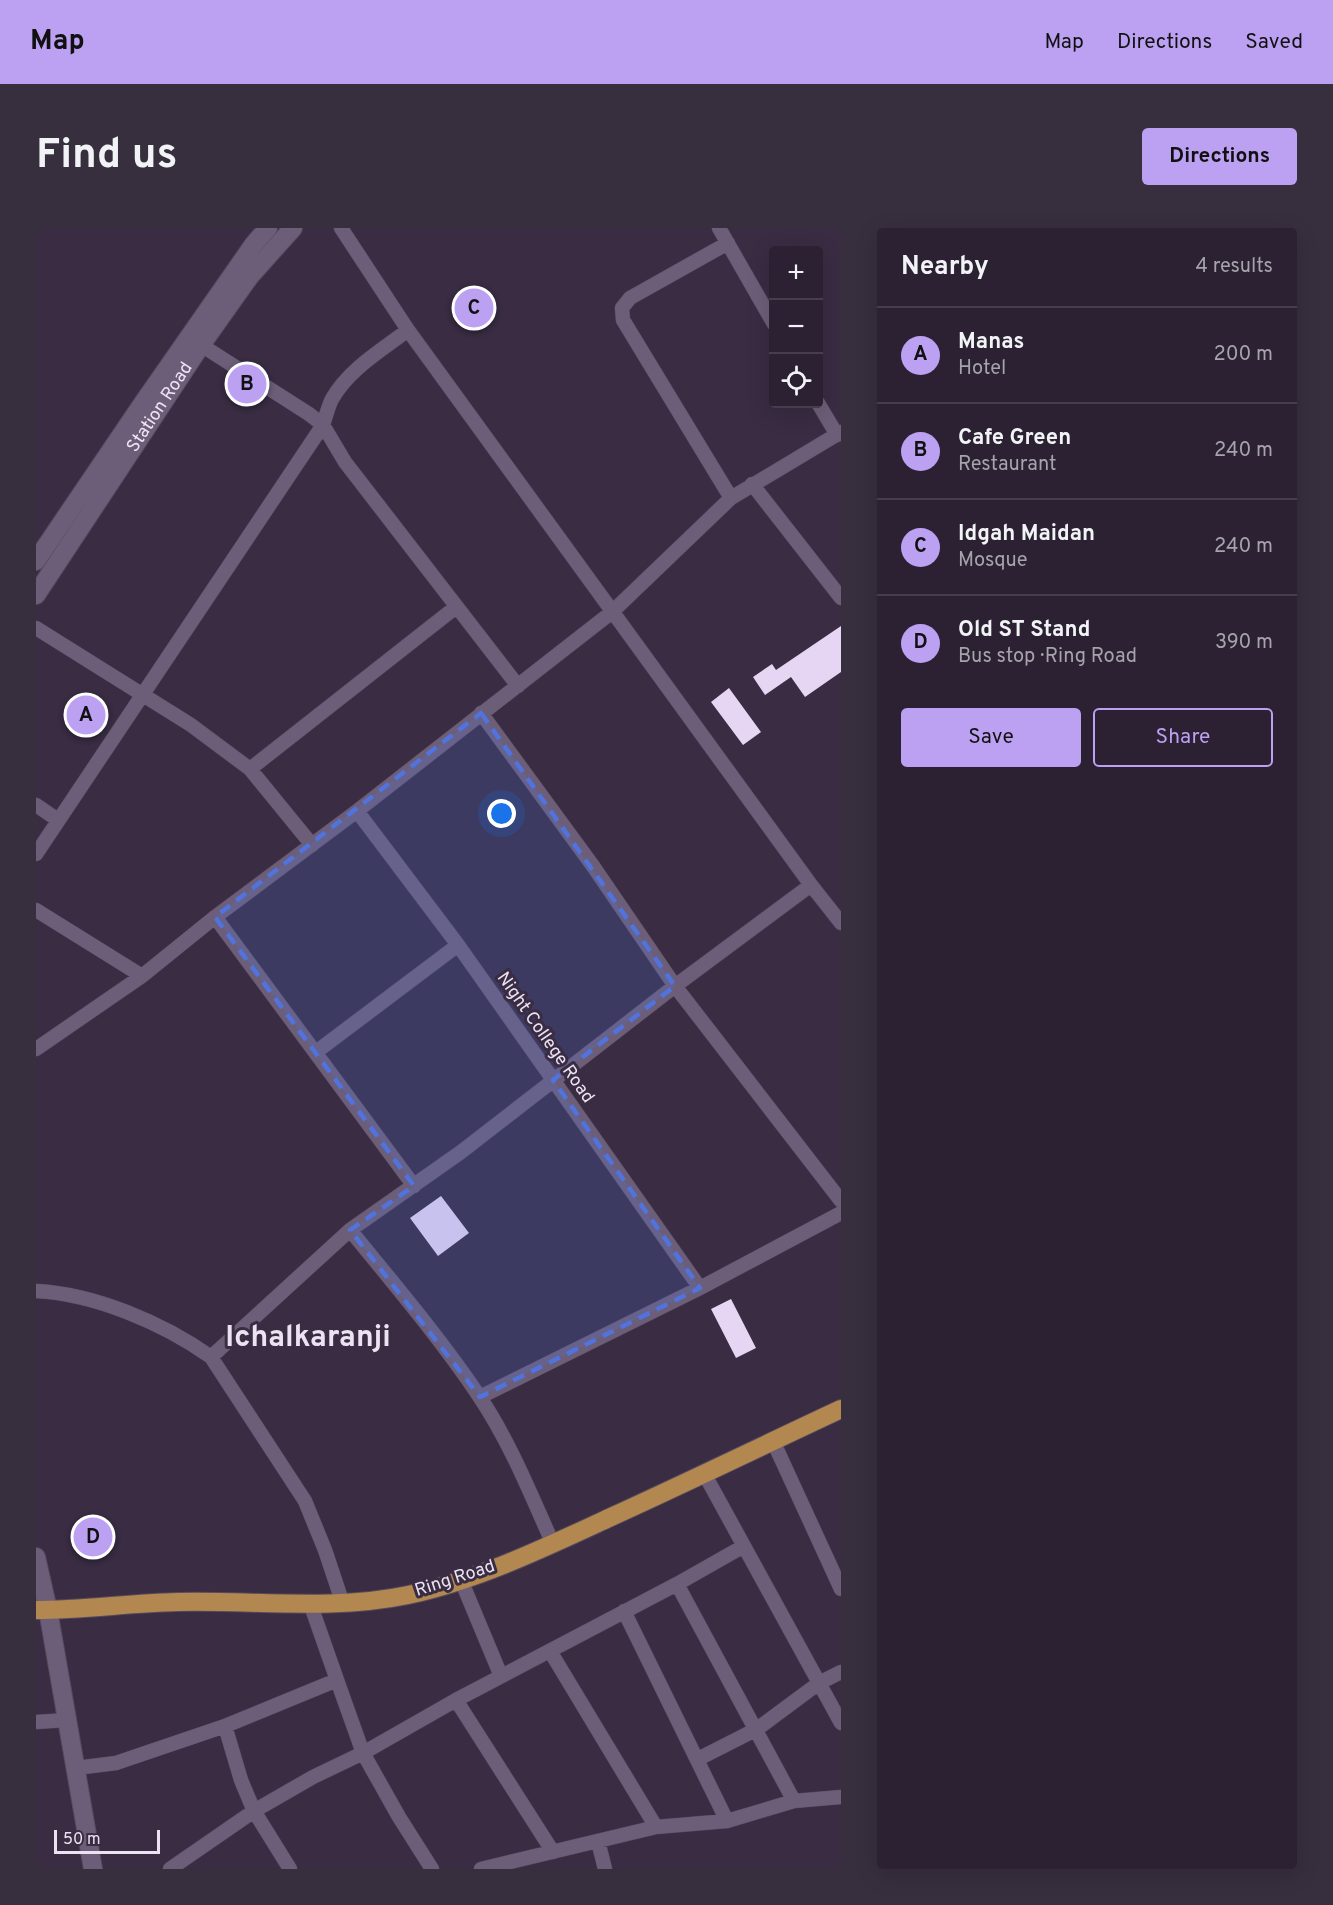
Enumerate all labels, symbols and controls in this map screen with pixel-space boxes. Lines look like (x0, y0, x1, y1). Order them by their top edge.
text: Map (30, 24, 85, 60)
text: Map (1044, 29, 1084, 56)
text: Directions (1117, 29, 1212, 56)
text: Saved (1245, 29, 1303, 56)
button: Directions (1142, 128, 1297, 185)
text: Find us (36, 130, 177, 183)
map controls (769, 246, 823, 408)
button: + (769, 246, 823, 300)
text: Nearby (901, 251, 989, 284)
text: 4 results (1196, 254, 1273, 280)
pin: C (454, 286, 494, 331)
button: − (769, 300, 823, 354)
text: Manas (958, 329, 1024, 356)
text: A (913, 342, 928, 368)
text: 200 m (1214, 342, 1273, 368)
button: locate (769, 354, 823, 408)
text: Hotel (958, 356, 1006, 382)
street label: Station Road (122, 358, 198, 457)
pin: B (228, 362, 266, 406)
text: Cafe Green (958, 425, 1071, 452)
text: B (914, 438, 927, 464)
text: 240 m (1214, 438, 1273, 464)
text: Restaurant (958, 452, 1057, 478)
text: Idgah Maidan (958, 521, 1095, 548)
text: C (914, 534, 927, 560)
text: 240 m (1214, 534, 1273, 560)
text: Mosque (958, 548, 1027, 574)
text: Old ST Stand (958, 617, 1090, 644)
text: D (913, 630, 928, 656)
text: 390 m (1215, 630, 1273, 656)
text: Bus stop · Ring Road (958, 644, 1137, 670)
pin: A (67, 692, 106, 738)
button: Save (901, 708, 1081, 767)
button: Share (1093, 708, 1273, 767)
your location (487, 799, 516, 828)
street label: Night College Road (491, 968, 599, 1108)
district label: Ichalkaranji (225, 1320, 391, 1357)
pin: D (74, 1514, 112, 1560)
street label: Ring Road (412, 1555, 498, 1603)
scale bar (54, 1827, 160, 1854)
text: 50 m (63, 1830, 101, 1850)

